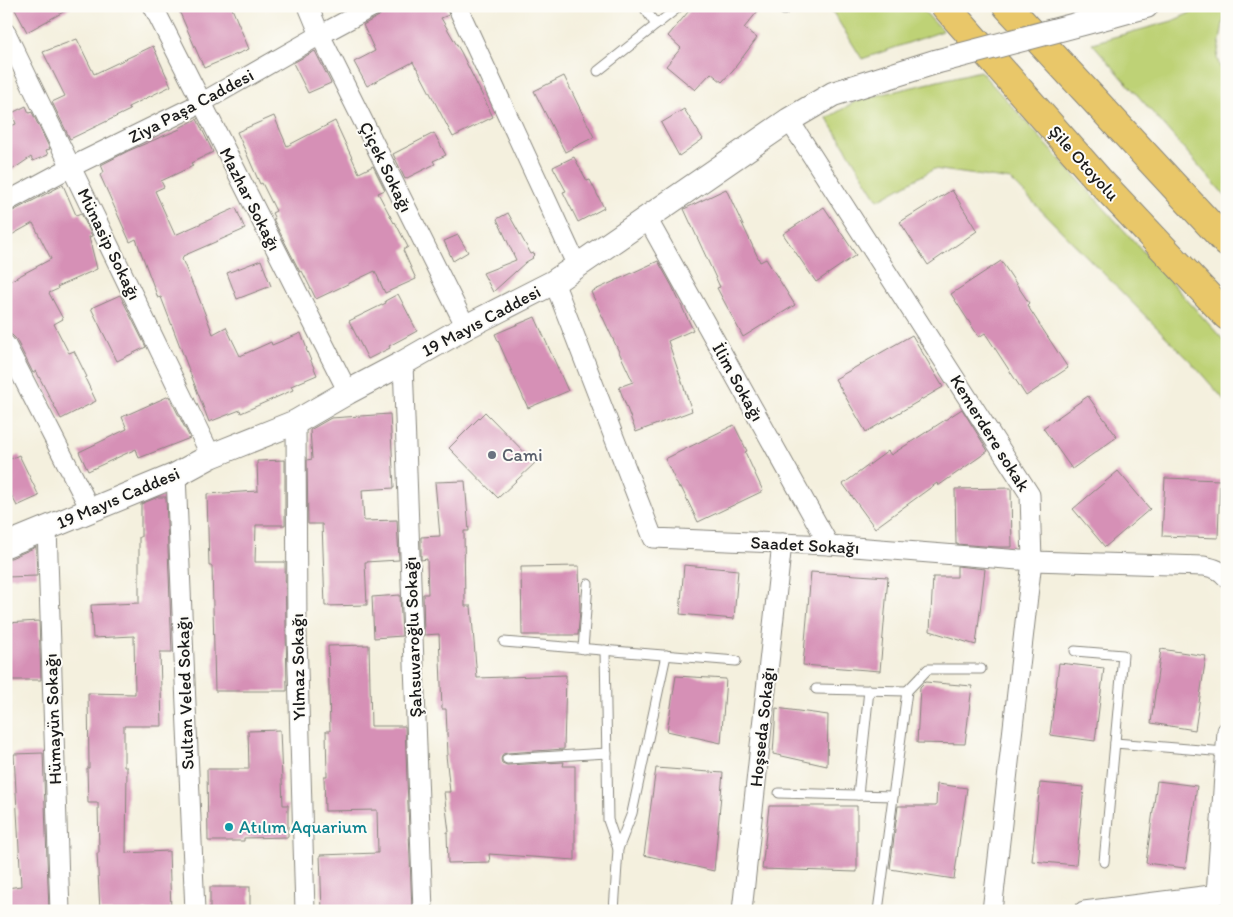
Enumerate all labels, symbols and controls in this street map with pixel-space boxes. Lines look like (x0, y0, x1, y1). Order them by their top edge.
street label: Ziya Paşa Caddesi (125, 64, 257, 148)
street label: Çiçek Sokağı (355, 118, 417, 216)
street label: Şile Otoyolu (1044, 121, 1124, 205)
street label: Mazhar Sokağı (215, 144, 285, 254)
street label: Münasip Sokağı (72, 185, 146, 303)
street label: 19 Mayıs Caddesi (418, 280, 544, 362)
street label: İlim Sokağı (707, 339, 769, 425)
street label: Kemerdere sokak (945, 370, 1035, 496)
place label: Cami (502, 444, 543, 466)
marker: Cami (486, 449, 498, 461)
street label: 19 Mayıs Caddesi (53, 462, 183, 534)
street label: Saadet Sokağı (750, 531, 860, 559)
street label: Şahsuvaroğlu Sokağı (399, 556, 427, 718)
street label: Yılmaz Sokağı (286, 613, 310, 721)
street label: Sultan Veled Sokağı (171, 616, 199, 770)
street label: Hümayün Sokağı (40, 653, 66, 785)
street label: Hoşseda Sokağı (745, 666, 779, 788)
place label: Atılım Aquarium (239, 816, 367, 838)
marker: Atılım Aquarium (223, 821, 235, 833)

